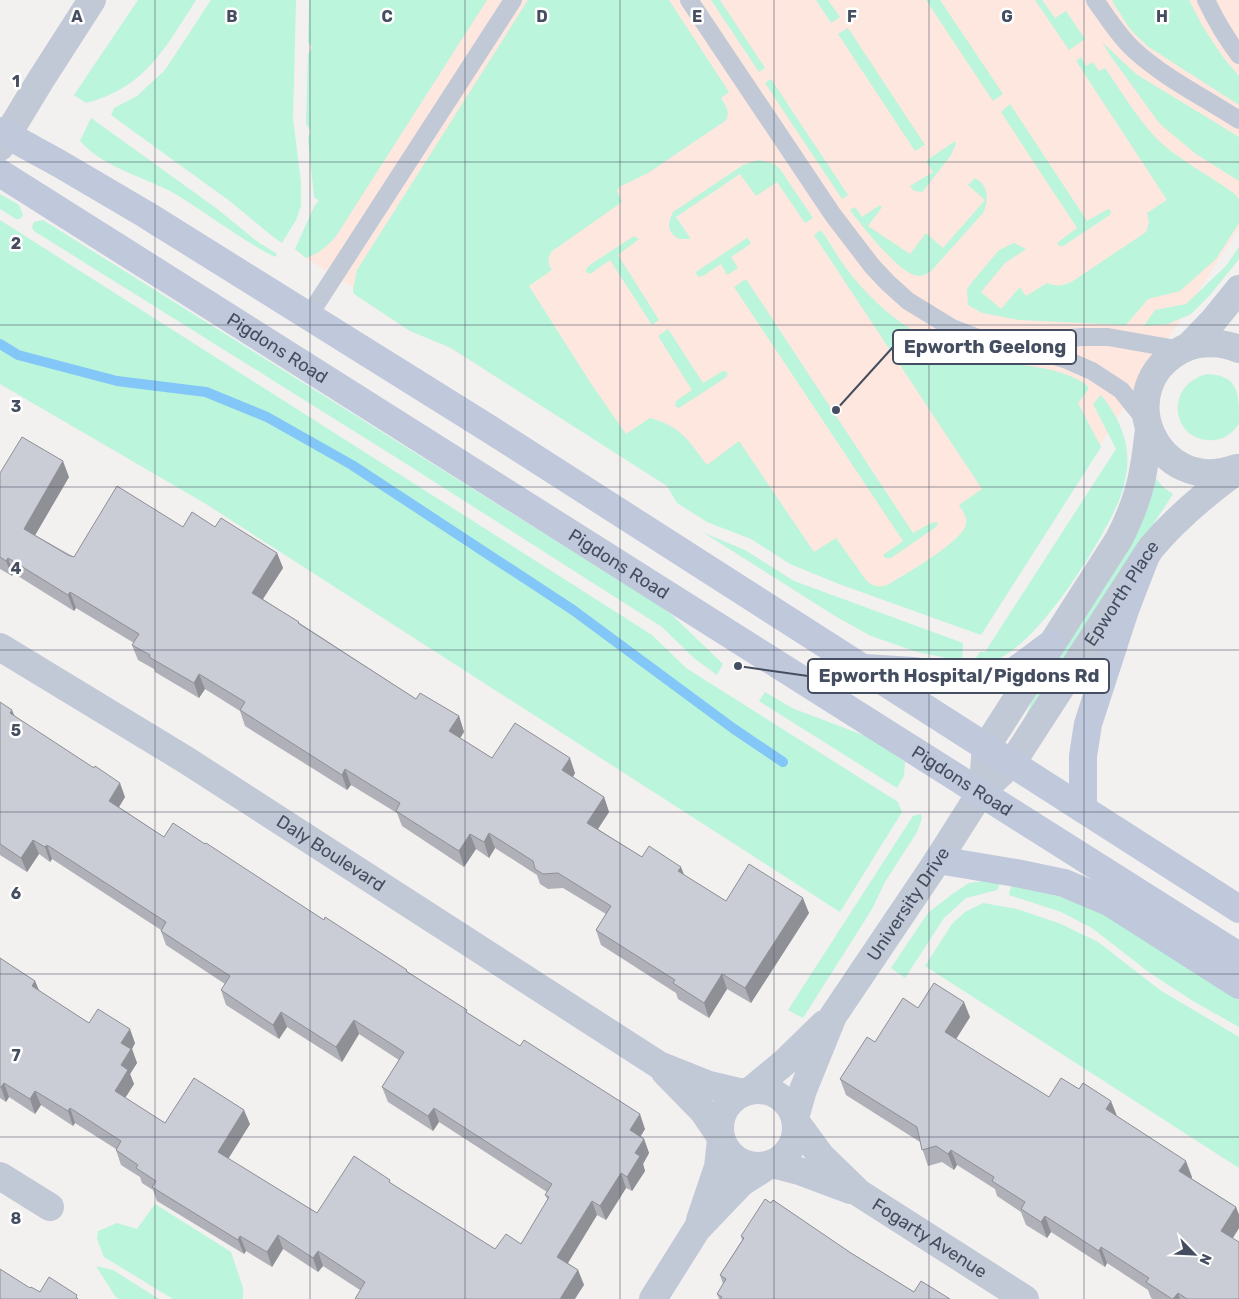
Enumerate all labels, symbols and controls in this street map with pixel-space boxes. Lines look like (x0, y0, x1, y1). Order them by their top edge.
text: A (71, 7, 83, 26)
text: B (226, 7, 238, 26)
text: C (381, 7, 393, 26)
text: D (536, 7, 548, 26)
text: E (692, 7, 702, 26)
text: F (847, 7, 857, 26)
text: G (1001, 7, 1013, 26)
text: H (1156, 7, 1168, 26)
text: 1 (12, 72, 20, 91)
text: 2 (11, 234, 21, 253)
street label: Pigdons Road (223, 308, 332, 388)
callout: Epworth Geelong (893, 330, 1076, 364)
text: Epworth Geelong (904, 335, 1066, 358)
text: 3 (11, 397, 21, 416)
street label: Pigdons Road (564, 524, 673, 604)
street label: Epworth Place (1080, 536, 1164, 650)
text: 4 (11, 559, 22, 578)
callout: Epworth Hospital/Pigdons Rd (808, 659, 1109, 693)
text: Epworth Hospital/Pigdons Rd (819, 664, 1099, 687)
text: 5 (11, 721, 21, 740)
street label: Pigdons Road (908, 741, 1016, 821)
street label: Daly Boulevard (272, 810, 389, 896)
street label: University Drive (862, 843, 954, 965)
text: 6 (11, 884, 21, 903)
text: 7 (11, 1046, 21, 1065)
street label: Fogarty Avenue (868, 1193, 991, 1283)
text: 8 (11, 1209, 22, 1228)
north arrow (1169, 1229, 1219, 1279)
text: N (1196, 1251, 1215, 1267)

